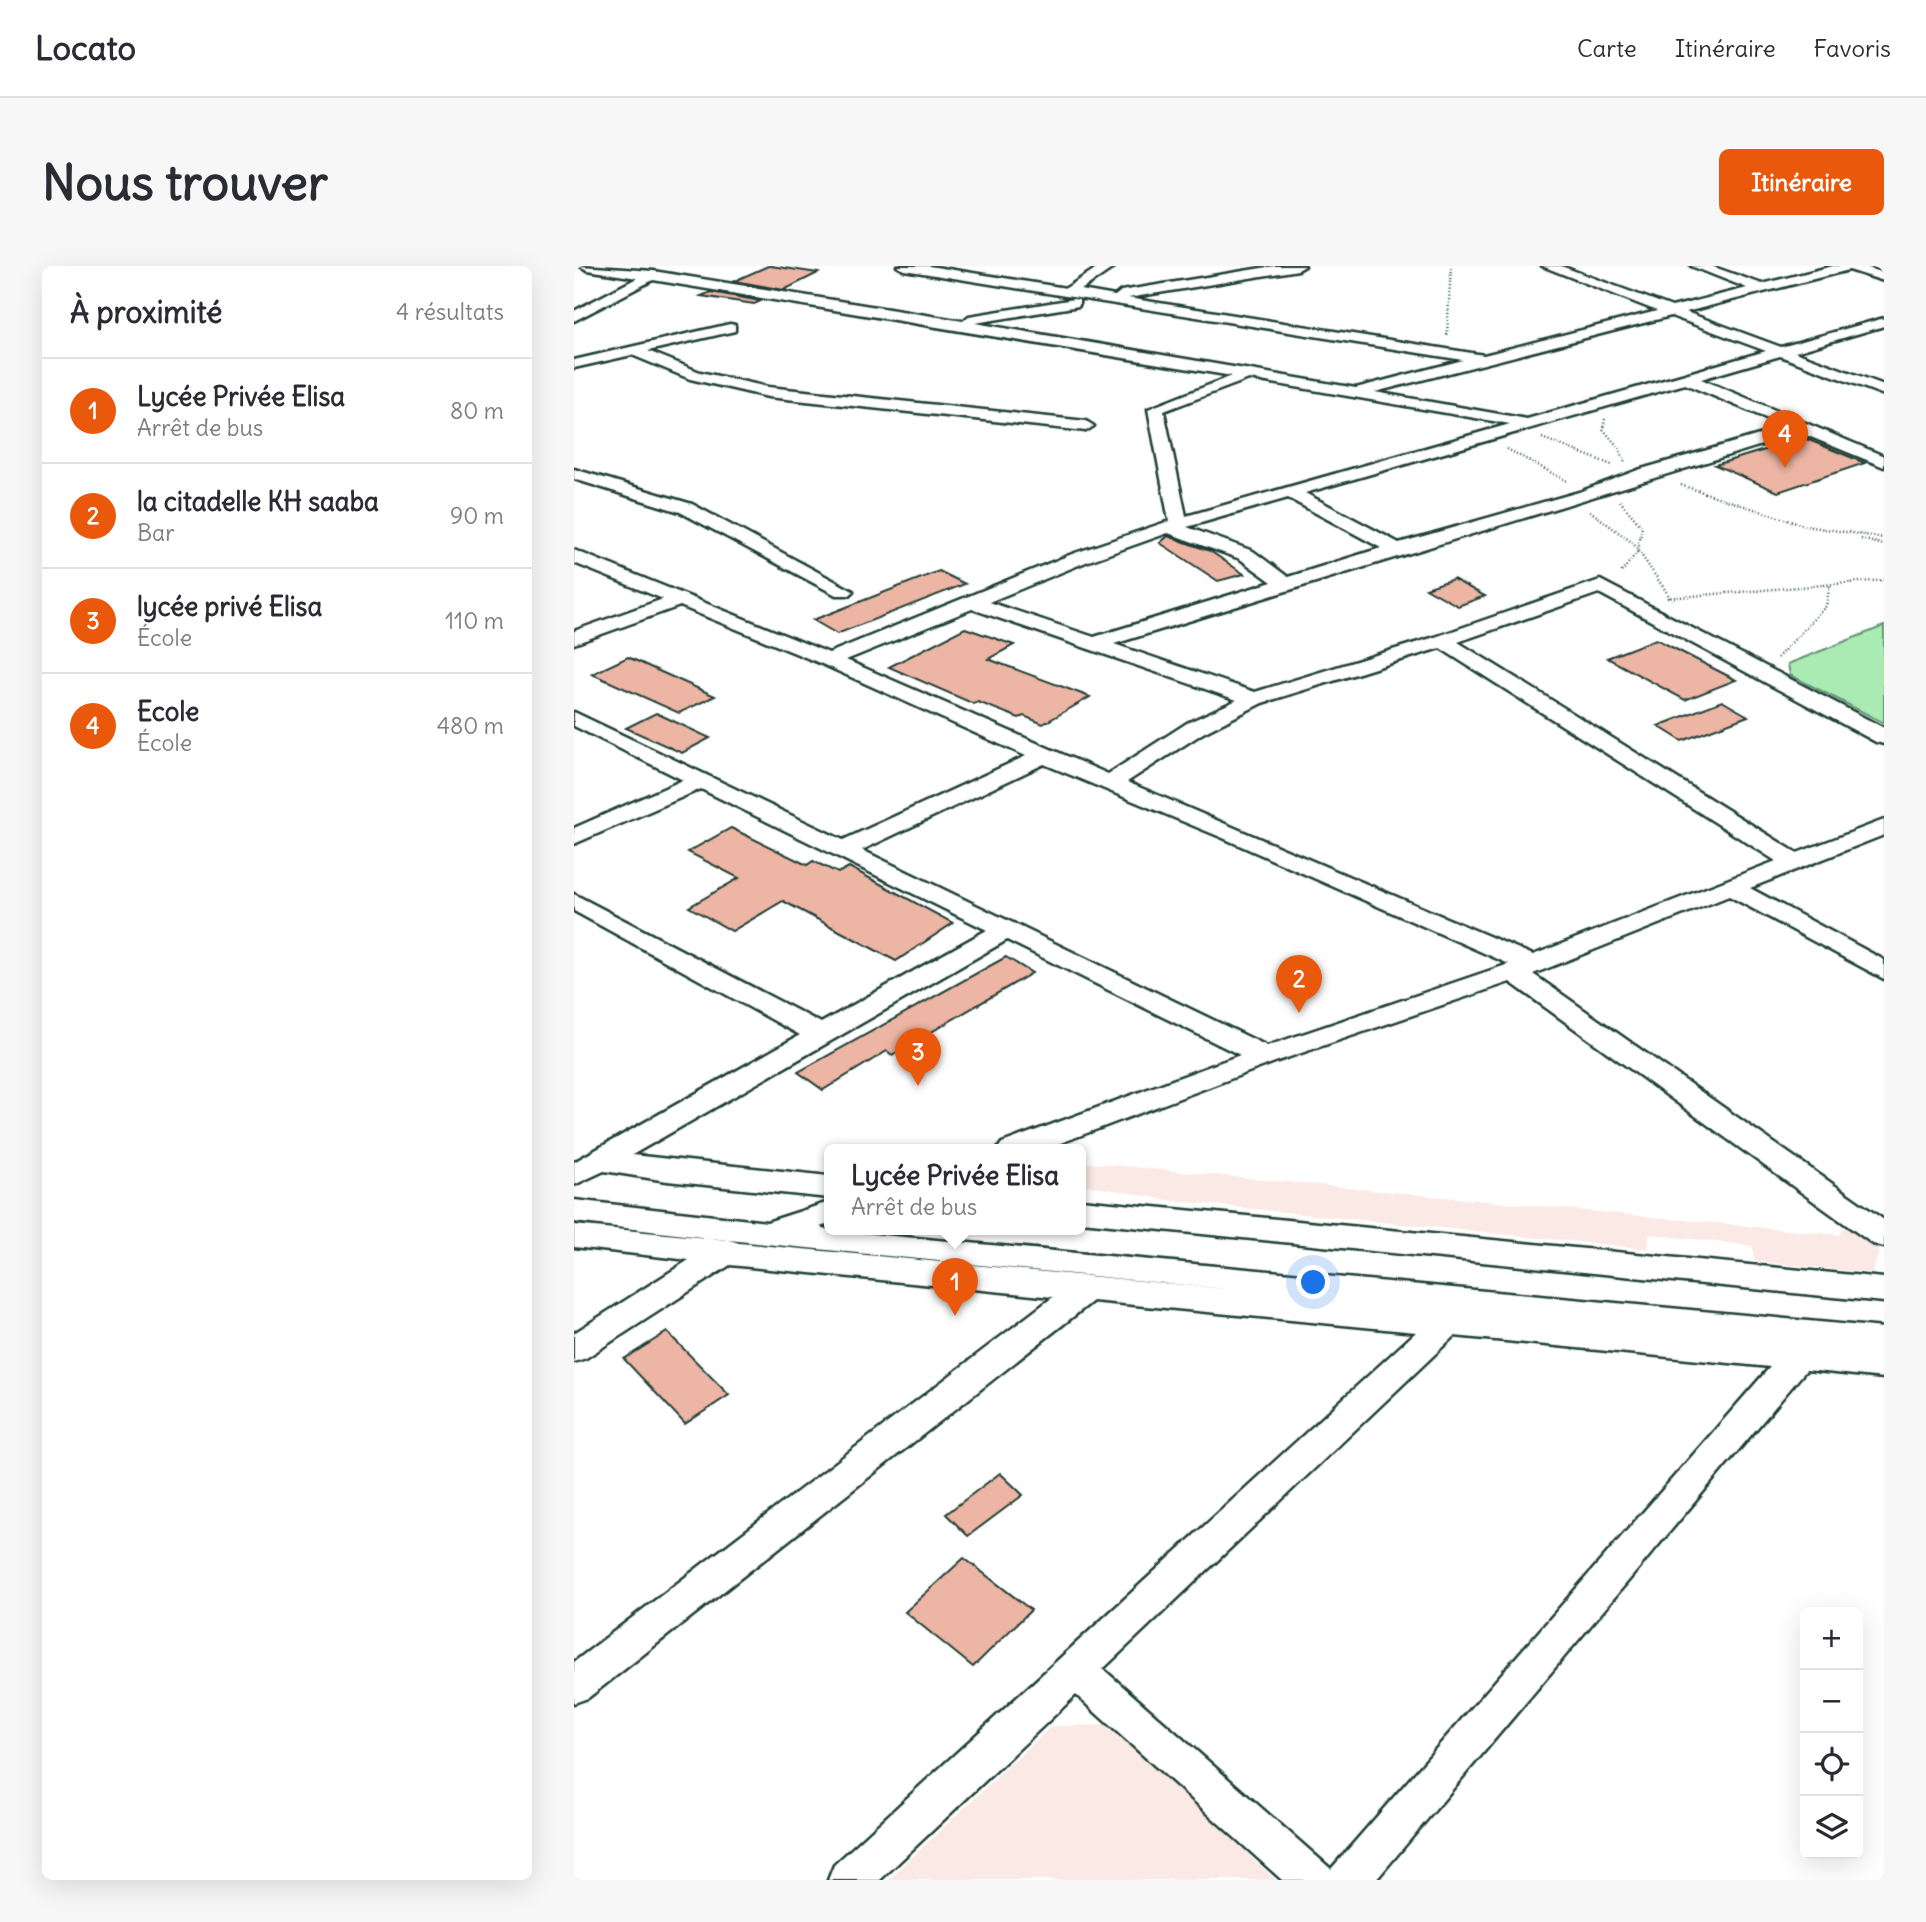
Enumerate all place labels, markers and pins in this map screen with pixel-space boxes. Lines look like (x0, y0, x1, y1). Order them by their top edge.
pin: 4 (1762, 410, 1808, 468)
pin: 2 (1276, 955, 1322, 1013)
pin: 3 (895, 1028, 941, 1086)
pin: 1 (932, 1258, 978, 1316)

